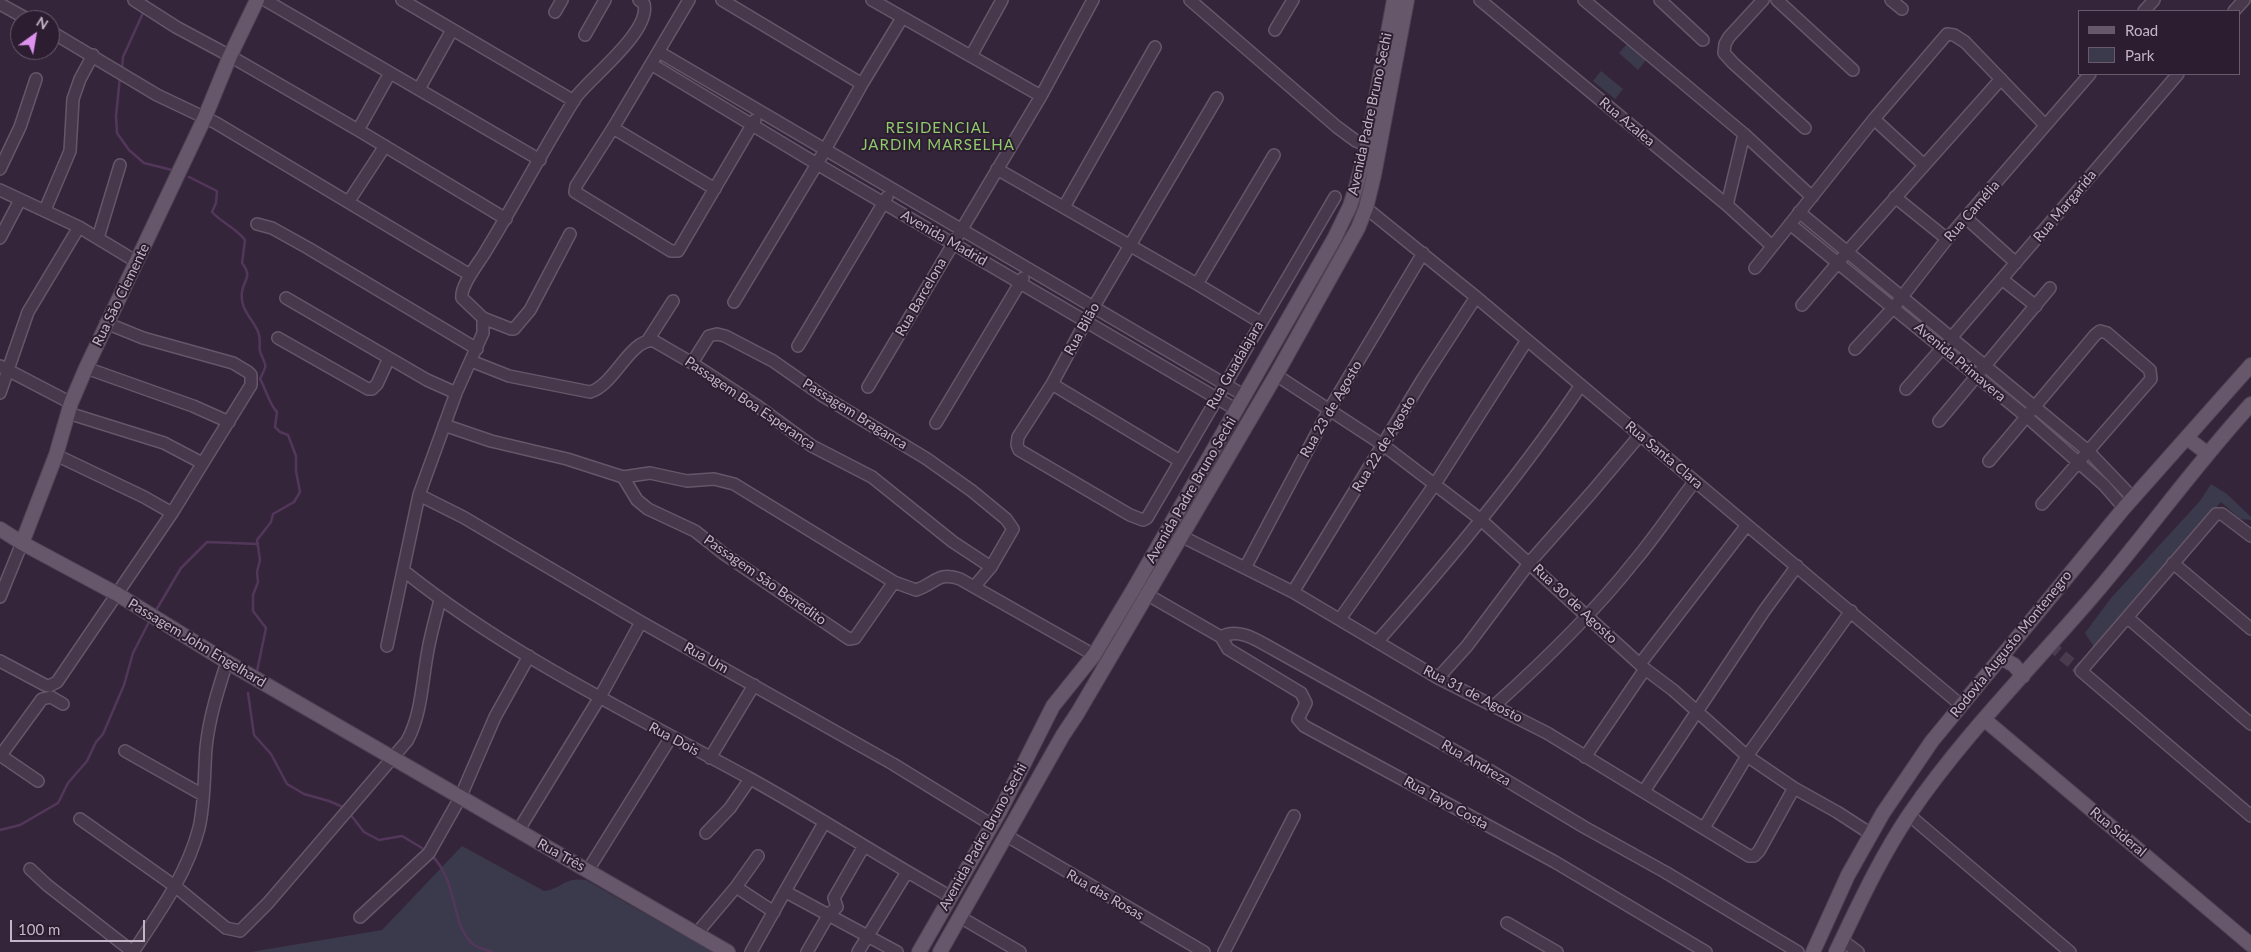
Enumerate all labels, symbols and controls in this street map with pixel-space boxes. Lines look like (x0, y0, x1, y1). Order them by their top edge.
north arrow (10, 10, 60, 60)
legend (2078, 10, 2241, 75)
text: N (34, 13, 52, 33)
text: Road (2125, 21, 2158, 39)
street label: Avenida Padre Bruno Sechi (1345, 31, 1395, 197)
text: Park (2125, 46, 2154, 64)
street label: Rua Azalea (1596, 94, 1658, 150)
district label: RESIDENCIAL JARDIM MARSELHA (859, 119, 1017, 154)
street label: Rua Margarida (2030, 167, 2100, 245)
street label: Rua Camélia (1941, 177, 2003, 245)
street label: Avenida Madrid (898, 207, 990, 269)
street label: Rua São Clemente (89, 241, 153, 349)
street label: Rua Barcelona (892, 255, 950, 339)
street label: Rua Bilão (1061, 300, 1103, 358)
street label: Rua Guadalajara (1203, 318, 1267, 412)
street label: Avenida Primavera (1911, 319, 2009, 405)
street label: Passagem Boa Esperança (681, 353, 819, 453)
street label: Rua 23 de Agosto (1296, 358, 1366, 460)
street label: Passagem Braganca (799, 375, 911, 453)
street label: Rua 22 de Agosto (1349, 393, 1419, 495)
street label: Avenida Padre Bruno Sechi (1142, 414, 1240, 566)
street label: Rua Santa Clara (1622, 418, 1706, 492)
street label: Passagem São Benedito (701, 531, 829, 629)
street label: Rua 30 de Agosto (1529, 561, 1621, 647)
street label: Rodovia Augusto Montenegro (1947, 567, 2075, 721)
street label: Passagem John Engelhard (125, 595, 269, 691)
street label: Rua Um (681, 639, 731, 677)
street label: Rua 31 de Agosto (1421, 662, 1525, 726)
street label: Rua Dois (646, 719, 702, 759)
street label: Rua Andreza (1438, 736, 1514, 790)
street label: Avenida Padre Bruno Sechi (936, 761, 1030, 913)
street label: Rua Tayo Costa (1401, 773, 1491, 833)
street label: Rua Sideral (2086, 804, 2150, 860)
street label: Rua Três (534, 835, 588, 875)
street label: Rua das Rosas (1063, 866, 1147, 924)
scale bar (12, 910, 148, 942)
text: 100 m (18, 920, 60, 938)

